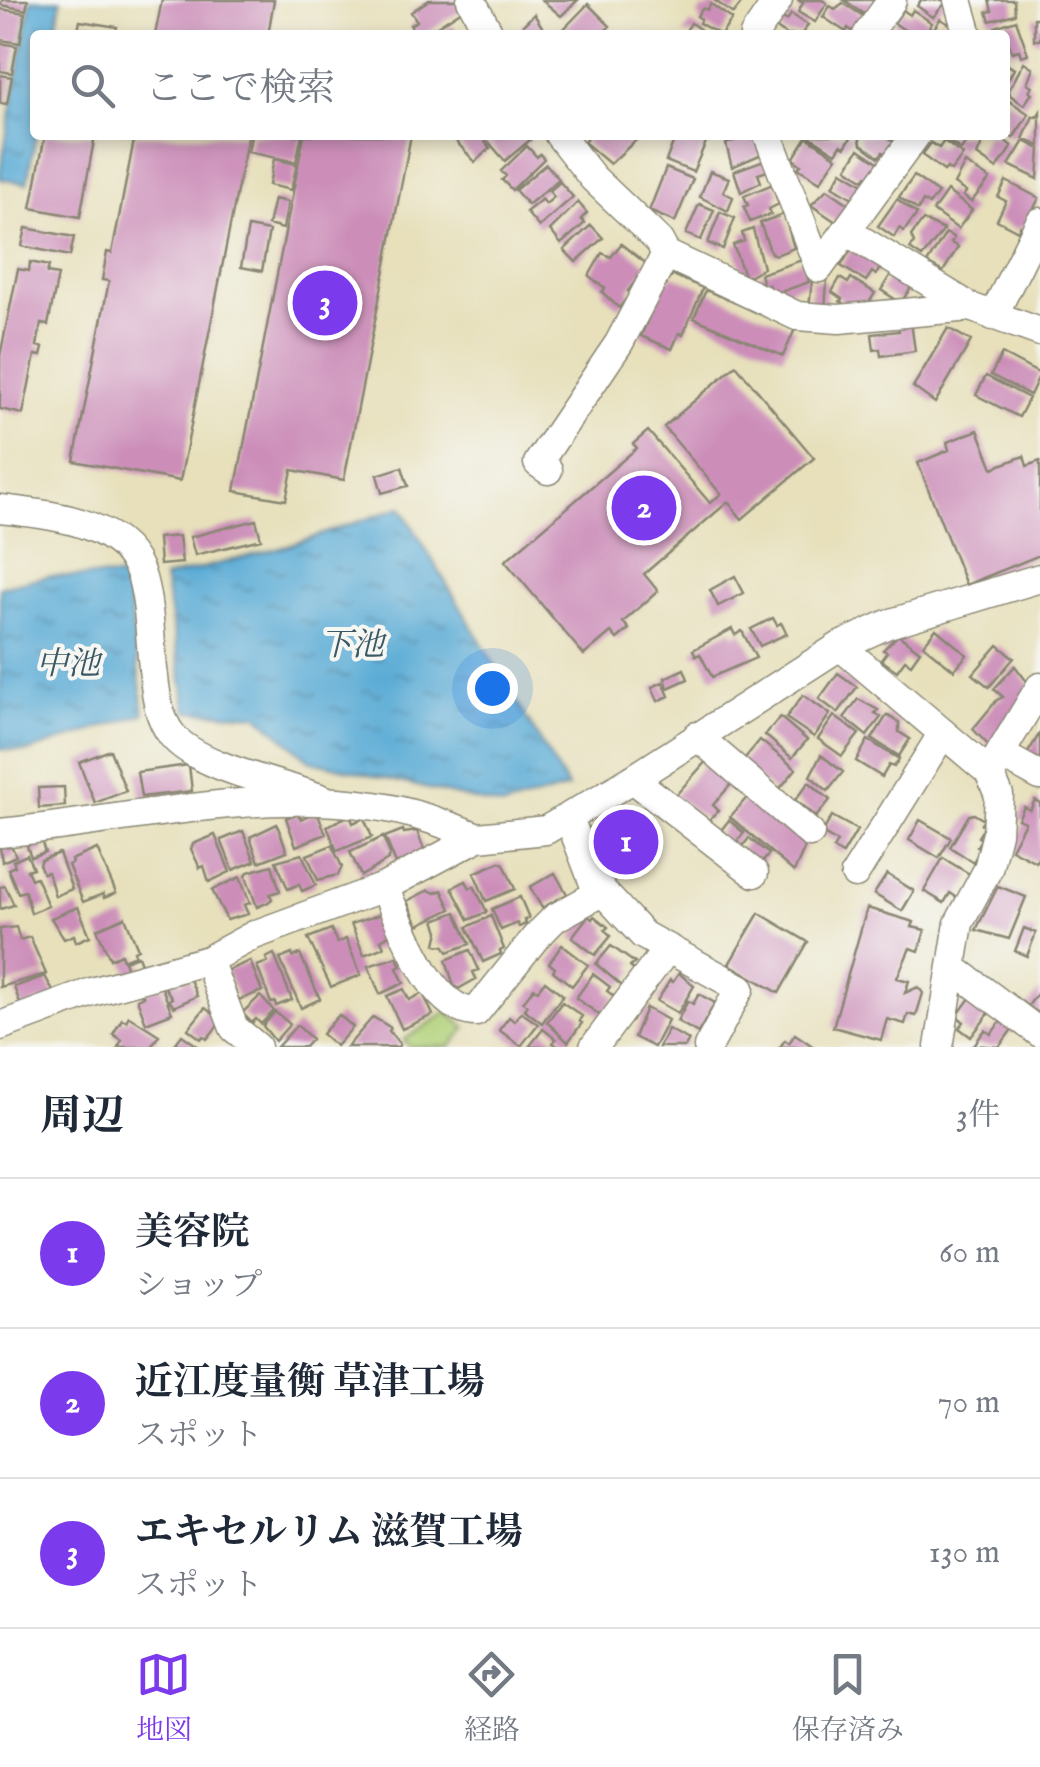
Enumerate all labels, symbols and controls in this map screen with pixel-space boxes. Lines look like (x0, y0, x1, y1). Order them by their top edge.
search box (30, 30, 1010, 140)
icon: search (65, 58, 120, 113)
text: ここで検索 (145, 66, 335, 114)
pin: 3 (292, 266, 358, 340)
pin: 2 (612, 470, 676, 546)
water label: 下池 (320, 626, 387, 667)
water label: 中池 (36, 645, 103, 686)
your location (467, 663, 518, 714)
pin: 1 (594, 804, 658, 880)
text: 周辺 (40, 1091, 124, 1144)
text: 3件 (956, 1096, 1000, 1137)
text: 美容院 (135, 1210, 249, 1258)
text: 1 (67, 1233, 78, 1274)
text: 60 m (939, 1233, 1000, 1274)
text: ショップ (135, 1266, 262, 1307)
text: 近江度量衡 草津工場 (135, 1360, 485, 1408)
text: 2 (65, 1383, 80, 1424)
text: 70 m (938, 1383, 1000, 1424)
text: スポット (135, 1416, 263, 1457)
text: エキセルリム 滋賀工場 (135, 1510, 523, 1558)
text: 3 (67, 1533, 78, 1574)
text: 130 m (929, 1533, 1000, 1574)
text: スポット (135, 1566, 263, 1607)
tab: 地図 (136, 1647, 192, 1749)
tab: 経路 (464, 1647, 520, 1749)
tab: 保存済み (792, 1647, 904, 1749)

